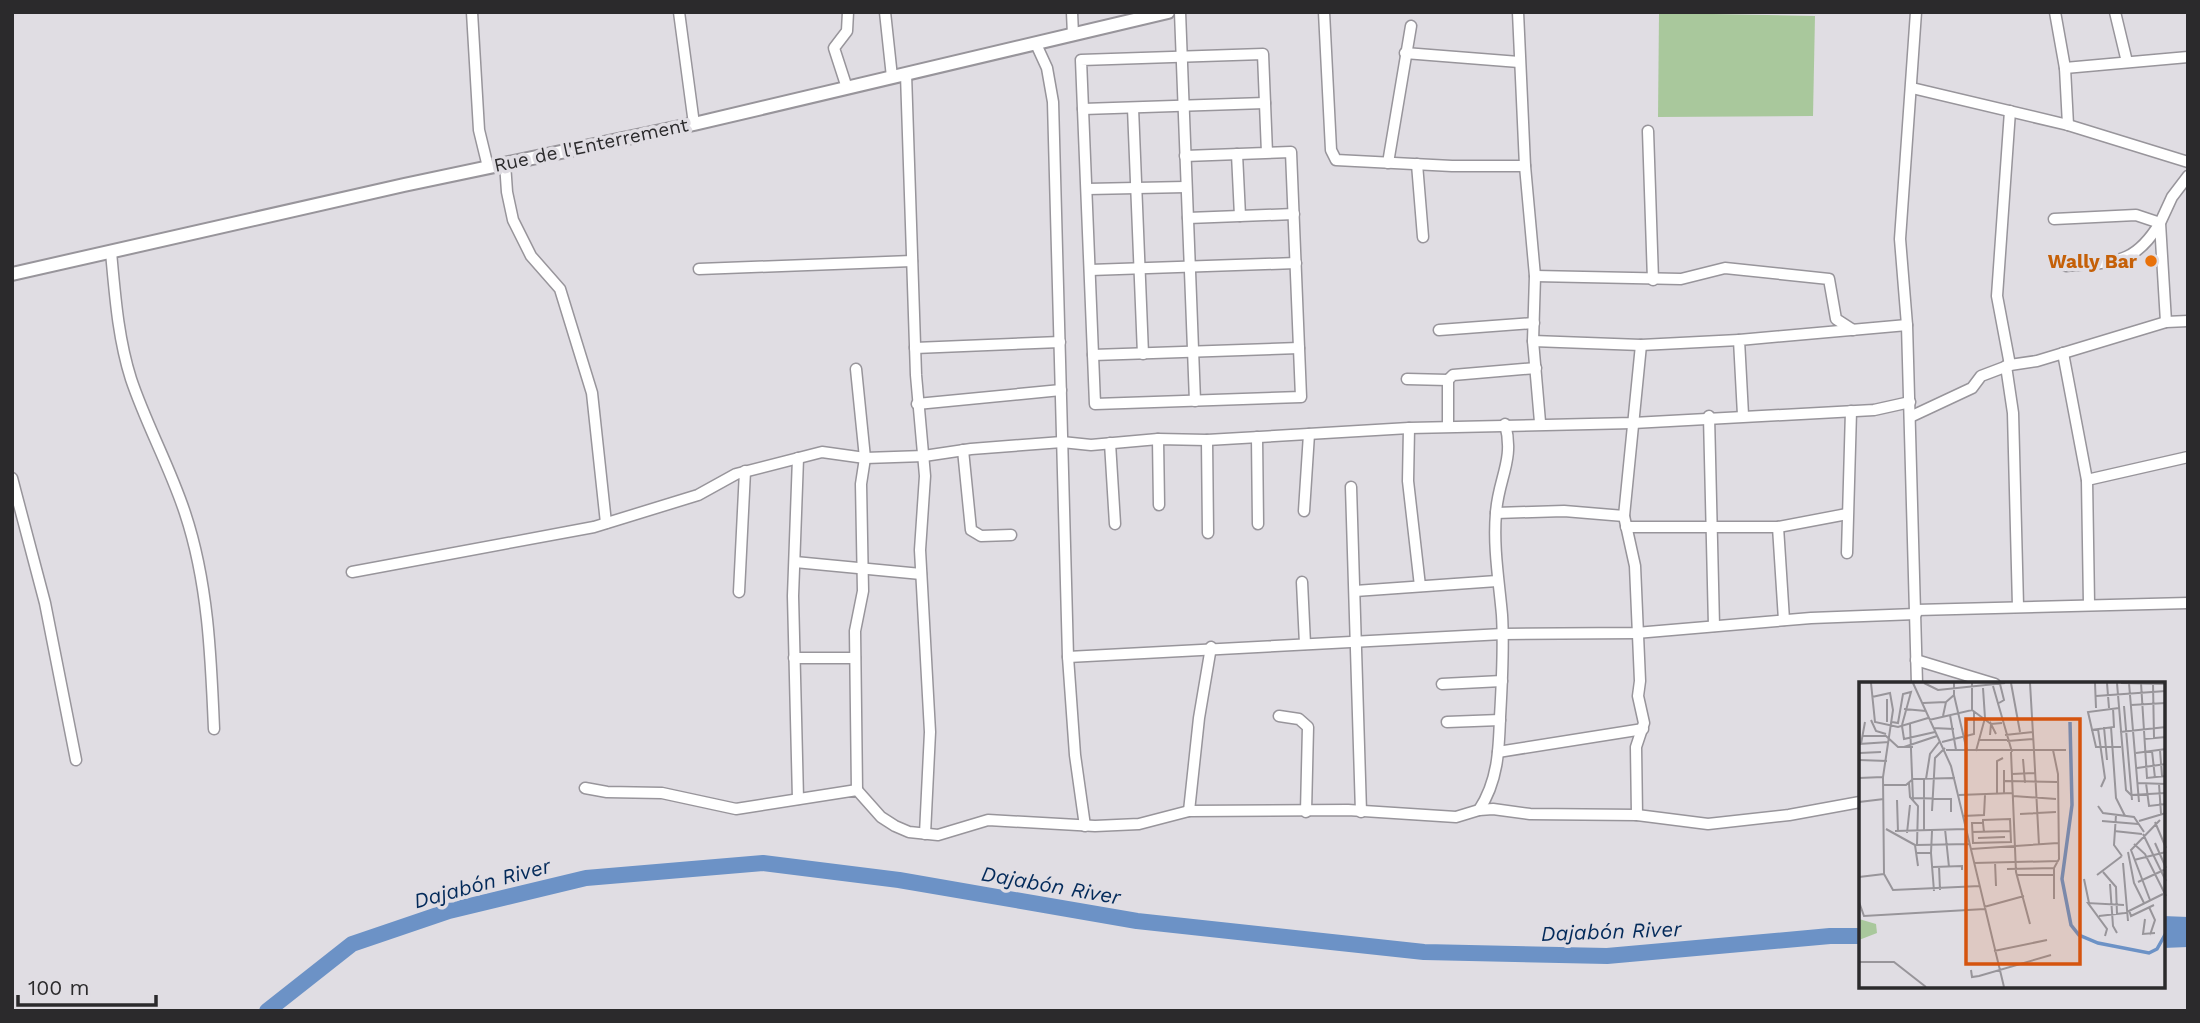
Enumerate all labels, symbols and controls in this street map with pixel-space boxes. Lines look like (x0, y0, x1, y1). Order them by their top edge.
street label: Rue de l'Enterrement (492, 113, 690, 177)
place label: Wally Bar (2048, 250, 2138, 273)
marker: Wally Bar (2143, 253, 2159, 269)
inset map (1859, 682, 2165, 988)
water label: Dajabón River (411, 852, 554, 913)
water label: Dajabón River (979, 860, 1123, 910)
water label: Dajabón River (1540, 916, 1683, 946)
scale bar (18, 964, 156, 1008)
text: 100 m (28, 975, 90, 1000)

